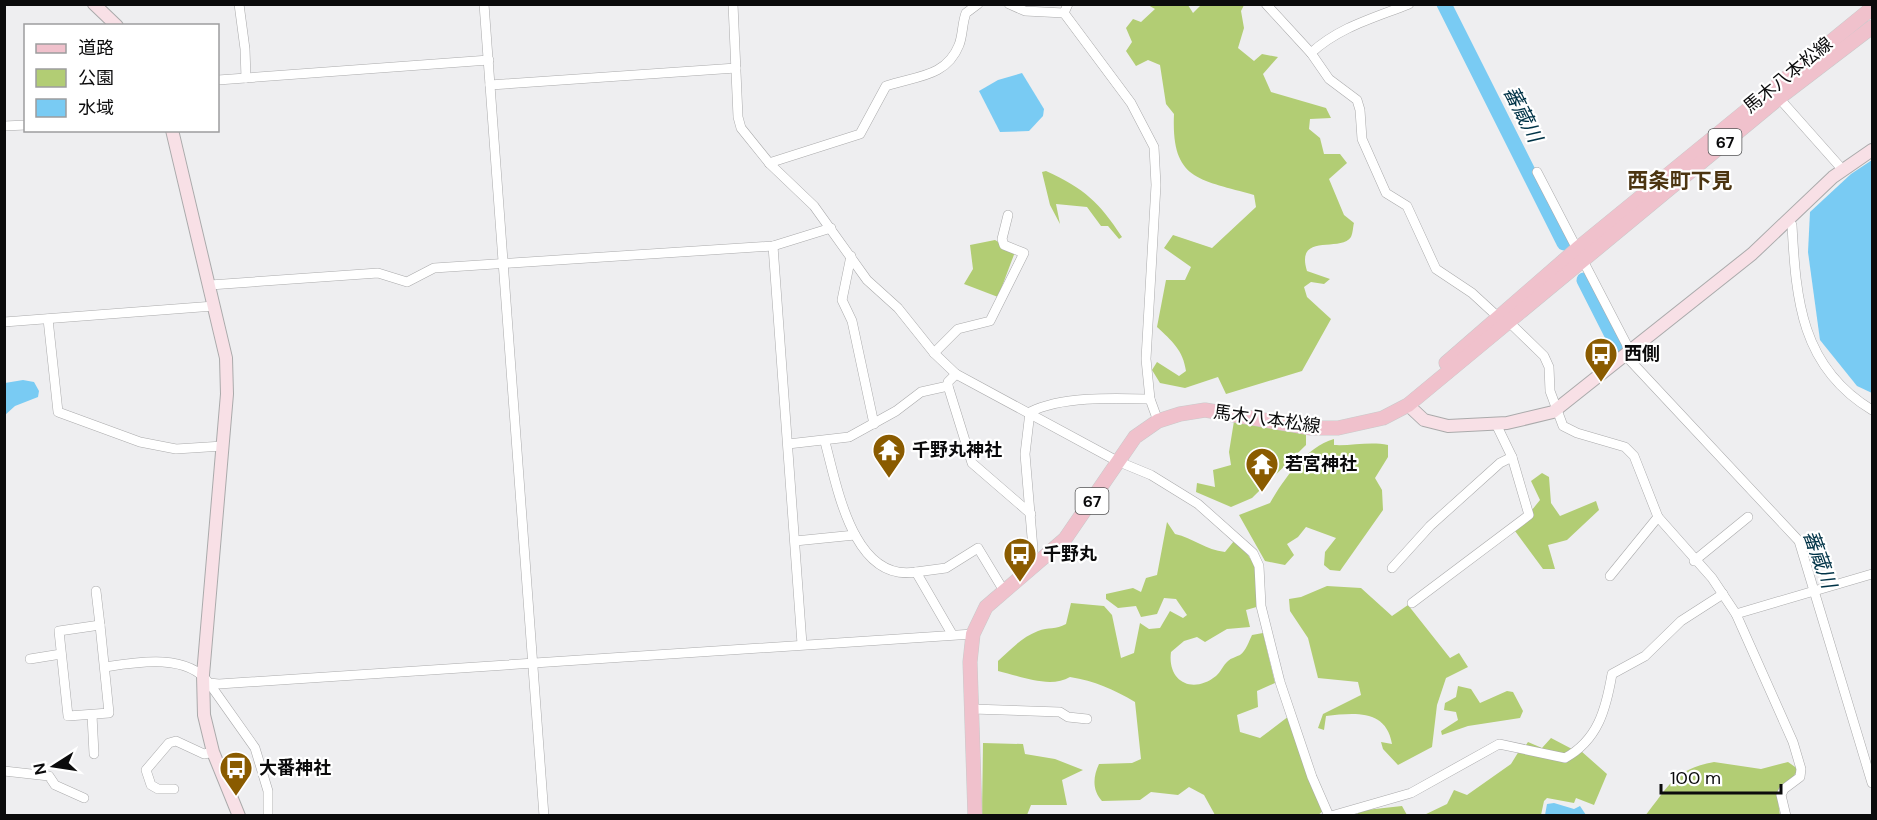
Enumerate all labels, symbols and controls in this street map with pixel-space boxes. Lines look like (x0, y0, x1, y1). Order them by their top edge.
legend (24, 24, 219, 132)
street label: 馬木八本松線 (1738, 32, 1838, 118)
text: 道路 (78, 36, 114, 60)
text: 公園 (78, 66, 114, 90)
water label: 蕃蔵川 (1498, 81, 1549, 148)
text: 水域 (78, 96, 114, 120)
road number: 67 (1708, 129, 1742, 155)
district label: 西条町下見 (1628, 167, 1733, 195)
bus stop icon: 西側 (1583, 336, 1619, 383)
place label: 西側 (1624, 342, 1660, 366)
street label: 馬木八本松線 (1212, 400, 1322, 438)
temple icon: 千野丸神社 (871, 432, 907, 479)
place label: 千野丸神社 (912, 438, 1002, 462)
temple icon: 若宮神社 (1244, 446, 1280, 493)
place label: 若宮神社 (1285, 452, 1357, 476)
road number: 67 (1076, 488, 1108, 514)
water label: 蕃蔵川 (1798, 526, 1843, 594)
bus stop icon: 千野丸 (1002, 536, 1038, 583)
place label: 千野丸 (1043, 542, 1097, 566)
north arrow (24, 736, 84, 796)
bus stop icon: 大番神社 (218, 750, 254, 797)
place label: 大番神社 (259, 756, 331, 780)
scale bar (1661, 757, 1781, 795)
text: N (28, 761, 51, 777)
text: 100 m (1670, 766, 1721, 790)

